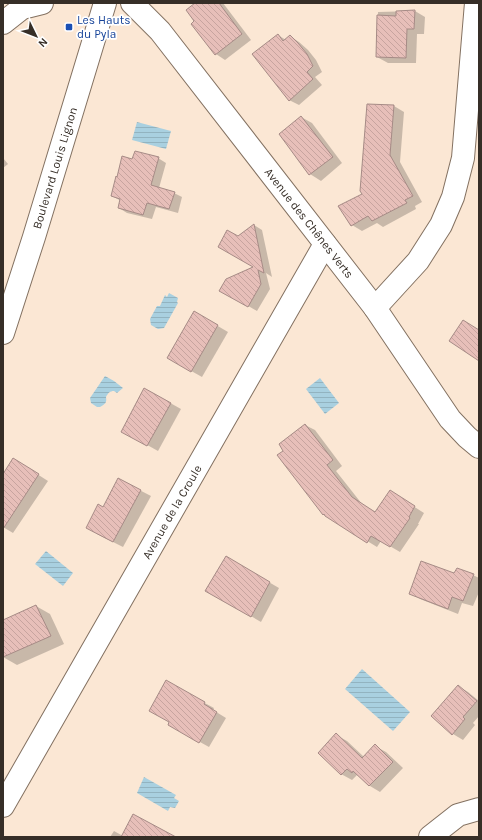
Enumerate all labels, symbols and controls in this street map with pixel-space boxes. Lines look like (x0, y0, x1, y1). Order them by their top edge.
place label: Les Hauts du Pyla (77, 13, 131, 41)
north arrow (16, 16, 56, 56)
marker: Les Hauts du Pyla (64, 22, 74, 32)
text: N (36, 35, 50, 50)
street label: Boulevard Louis Lignon (30, 105, 80, 231)
street label: Avenue des Chênes Verts (262, 165, 356, 281)
street label: Avenue de la Croule (139, 462, 205, 562)

